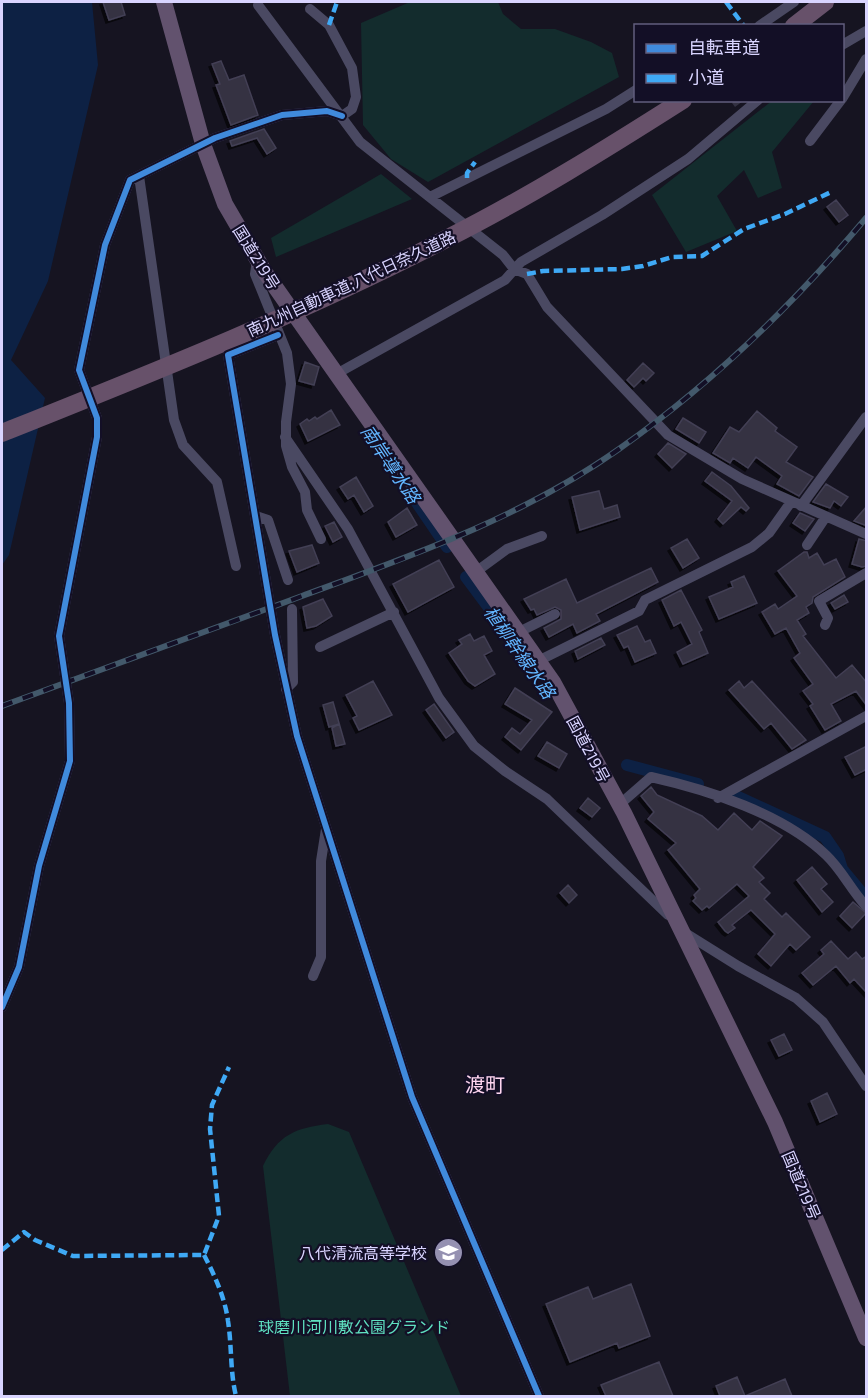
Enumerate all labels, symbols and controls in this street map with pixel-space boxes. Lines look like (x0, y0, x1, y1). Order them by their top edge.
legend (634, 24, 844, 102)
text: 自転車道 (688, 36, 760, 58)
text: 小道 (688, 66, 724, 88)
street label: 国道219号 (230, 221, 284, 293)
street label: 南九州自動車道;八代日奈久道路 (244, 226, 458, 340)
water label: 南岸導水路 (357, 421, 426, 509)
water label: 植柳幹線水路 (480, 601, 561, 704)
street label: 国道219号 (564, 713, 614, 785)
district label: 渡町 (465, 1072, 505, 1096)
street label: 国道219号 (779, 1148, 825, 1222)
school or university icon: 八代清流高等学校 (432, 1236, 464, 1268)
place label: 八代清流高等学校 (299, 1243, 427, 1262)
park label: 球磨川河川敷公園グランド (258, 1317, 450, 1336)

